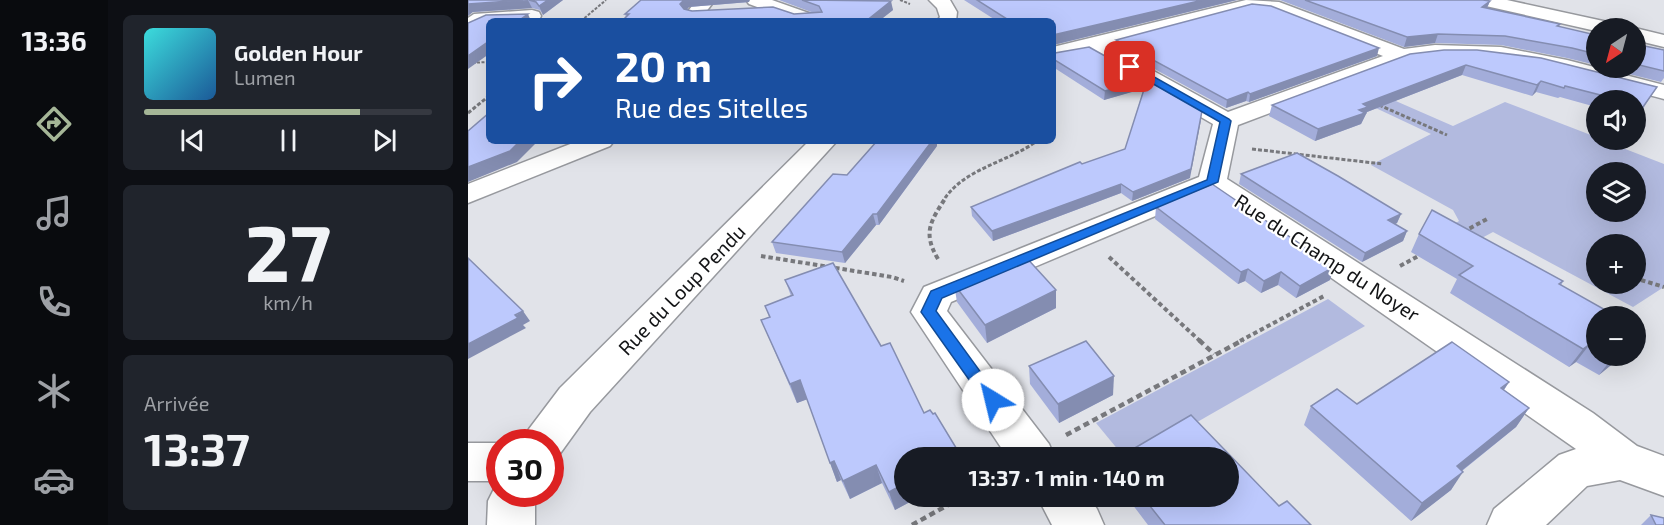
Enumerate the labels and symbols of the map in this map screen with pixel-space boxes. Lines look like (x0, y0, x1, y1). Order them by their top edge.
north arrow (1586, 18, 1646, 78)
pin (1104, 41, 1155, 92)
street label: Rue du Champ du Noyer (1231, 188, 1425, 326)
street label: Rue du Loup Pendu (613, 219, 750, 360)
position arrow (961, 368, 1025, 432)
speed limit sign: 30 (486, 429, 564, 507)

